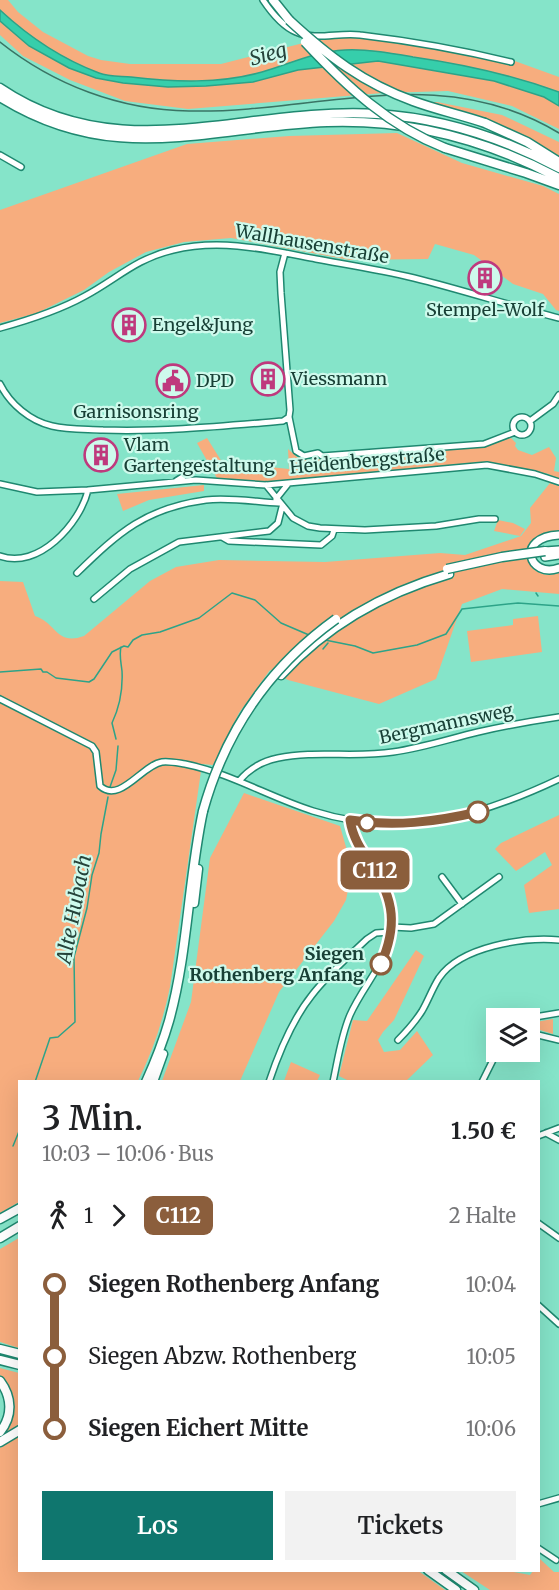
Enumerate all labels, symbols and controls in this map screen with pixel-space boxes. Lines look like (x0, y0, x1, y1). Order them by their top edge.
water label: Sieg (246, 36, 289, 71)
street label: Wallhausenstraße (232, 218, 391, 268)
building icon: Stempel-Wolf (467, 260, 503, 296)
place label: Stempel-Wolf (426, 298, 545, 321)
building icon: Engel&Jung (111, 307, 147, 343)
place label: Engel&Jung (152, 313, 253, 336)
building icon: Viessmann (250, 361, 286, 397)
public building icon: DPD (155, 363, 191, 399)
place label: Viessmann (290, 367, 387, 390)
place label: DPD (196, 369, 234, 392)
street label: Garnisonsring (73, 400, 199, 423)
place label: Vlam Gartengestaltung (123, 433, 275, 477)
building icon: Vlam Gartengestaltung (83, 437, 119, 473)
street label: Heidenbergstraße (288, 442, 445, 479)
street label: Bergmannsweg (377, 698, 515, 749)
unlabelled marker (467, 801, 489, 823)
unlabelled marker (358, 814, 376, 832)
line badge: C112 (333, 850, 417, 890)
water label: Alte Hubach (50, 852, 96, 967)
text: C112 (353, 857, 397, 884)
place label: Siegen Rothenberg Anfang (189, 942, 364, 986)
marker: Siegen Rothenberg Anfang (370, 953, 392, 975)
map controls (486, 1008, 540, 1062)
button: layers (486, 1008, 540, 1062)
text: 3 Min. (42, 1098, 143, 1139)
text: 1.50 € (451, 1117, 516, 1145)
text: 10:03 – 10:06 · Bus (42, 1141, 214, 1166)
icon: walk (42, 1199, 75, 1232)
icon: forward (102, 1199, 135, 1232)
text: C112 (156, 1202, 201, 1229)
text: 1 (84, 1203, 93, 1228)
text: 2 Halte (449, 1203, 516, 1228)
text: Siegen Rothenberg Anfang (88, 1270, 379, 1298)
text: 10:04 (466, 1272, 516, 1297)
text: Siegen Abzw. Rothenberg (88, 1342, 356, 1370)
text: 10:05 (467, 1344, 516, 1369)
text: Siegen Eichert Mitte (88, 1414, 308, 1442)
text: 10:06 (466, 1416, 516, 1441)
button: Los (42, 1491, 273, 1560)
button: Tickets (285, 1491, 516, 1560)

